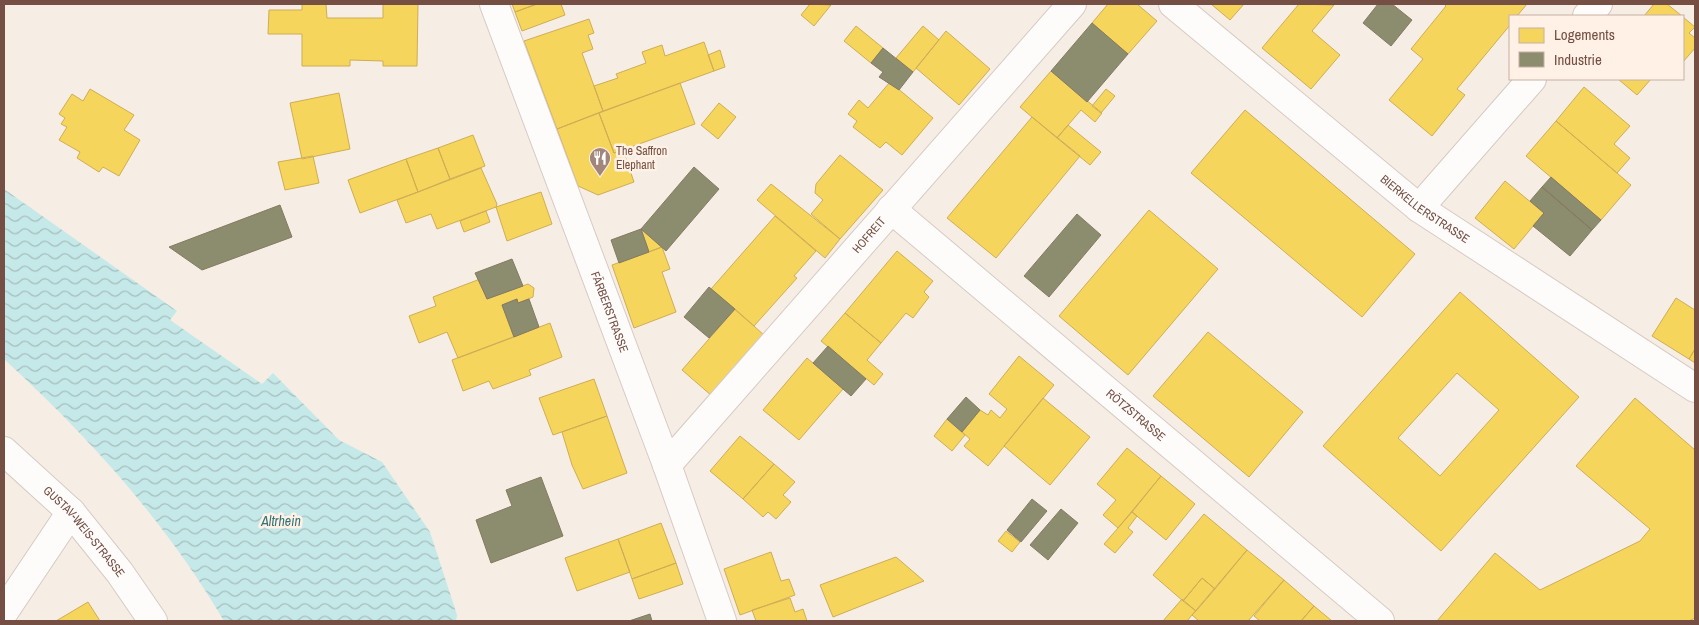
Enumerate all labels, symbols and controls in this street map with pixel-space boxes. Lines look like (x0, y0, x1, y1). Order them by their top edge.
legend (1509, 15, 1684, 80)
text: Logements (1554, 24, 1615, 45)
text: Industrie (1554, 49, 1602, 70)
place label: The Saffron Elephant (616, 143, 667, 173)
restaurant icon: The Saffron Elephant (588, 146, 612, 177)
street label: BIERKELLERSTRASSE (1377, 171, 1473, 247)
street label: HOFREIT (849, 214, 889, 257)
street label: FÄRBERSTRASSE (587, 269, 632, 355)
street label: RÖTZSTRASSE (1103, 386, 1169, 445)
street label: GUSTAV-WEIS-STRASSE (40, 483, 128, 580)
water label: Altrhein (260, 512, 301, 530)

